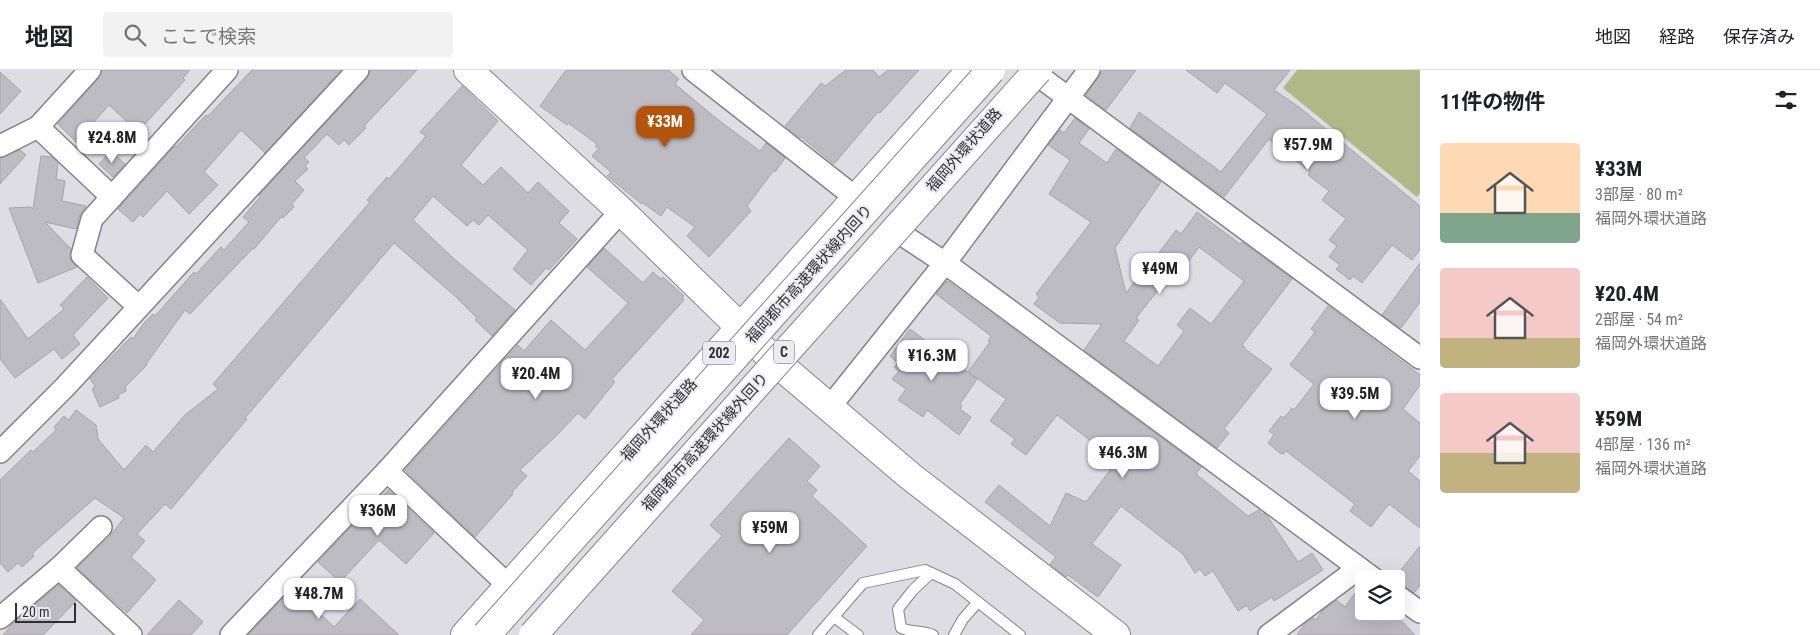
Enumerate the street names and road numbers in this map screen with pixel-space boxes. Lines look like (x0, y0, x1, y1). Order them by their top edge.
street label: 福岡外環状道路 (923, 104, 1005, 196)
street label: 福岡都市高速環状線内回り (742, 201, 876, 347)
road number: C (774, 340, 794, 364)
road number: 202 (703, 342, 735, 364)
street label: 福岡都市高速環状線外回り (638, 369, 772, 515)
street label: 福岡外環状道路 (617, 375, 701, 465)

